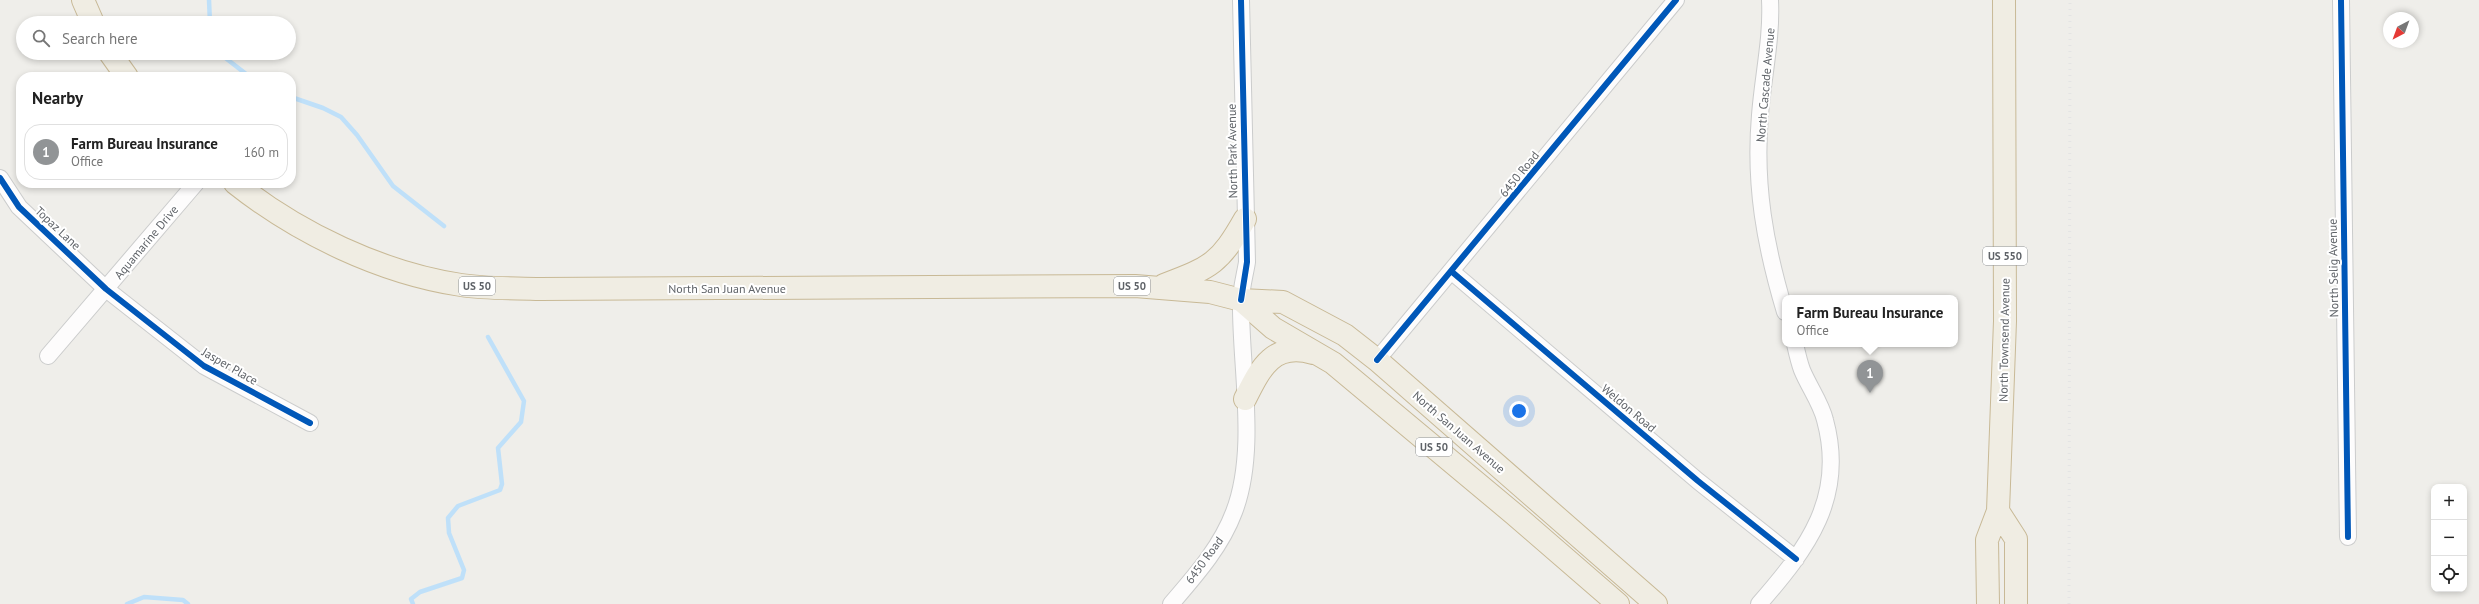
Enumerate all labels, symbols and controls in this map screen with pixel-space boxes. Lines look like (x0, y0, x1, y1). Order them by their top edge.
north arrow (2383, 12, 2419, 48)
search box (16, 16, 296, 60)
icon: search (30, 27, 52, 49)
street label: North Cascade Avenue (1753, 27, 1777, 143)
text: Search here (62, 29, 138, 48)
text: Nearby (32, 87, 83, 109)
street label: North Park Avenue (1224, 103, 1240, 199)
text: Farm Bureau Insurance (71, 134, 218, 153)
text: 1 (42, 144, 50, 161)
text: 160 m (244, 144, 279, 161)
street label: 6450 Road (1496, 148, 1542, 200)
text: Office (71, 153, 103, 170)
street label: Aquamarine Drive (111, 202, 181, 282)
street label: Topaz Lane (32, 203, 84, 253)
street label: North Selig Avenue (2325, 219, 2341, 317)
road number: US 550 (1983, 247, 2027, 265)
road number: US 50 (459, 277, 495, 295)
road number: US 50 (1114, 277, 1150, 295)
street label: North Townsend Avenue (1995, 278, 2013, 402)
street label: North San Juan Avenue (668, 281, 786, 296)
popup (1782, 295, 1958, 347)
text: Farm Bureau Insurance (1797, 303, 1943, 322)
text: Office (1797, 322, 1829, 339)
street label: Jasper Place (199, 344, 260, 388)
pin: 1 (1857, 360, 1883, 393)
street label: Weldon Road (1598, 381, 1660, 435)
street label: North San Juan Avenue (1410, 388, 1508, 476)
your location (1509, 401, 1529, 421)
road number: US 50 (1416, 438, 1452, 456)
map controls (2431, 484, 2467, 592)
button: + (2431, 484, 2467, 520)
button: − (2431, 520, 2467, 556)
street label: 6450 Road (1182, 533, 1226, 587)
button: locate (2431, 556, 2467, 592)

